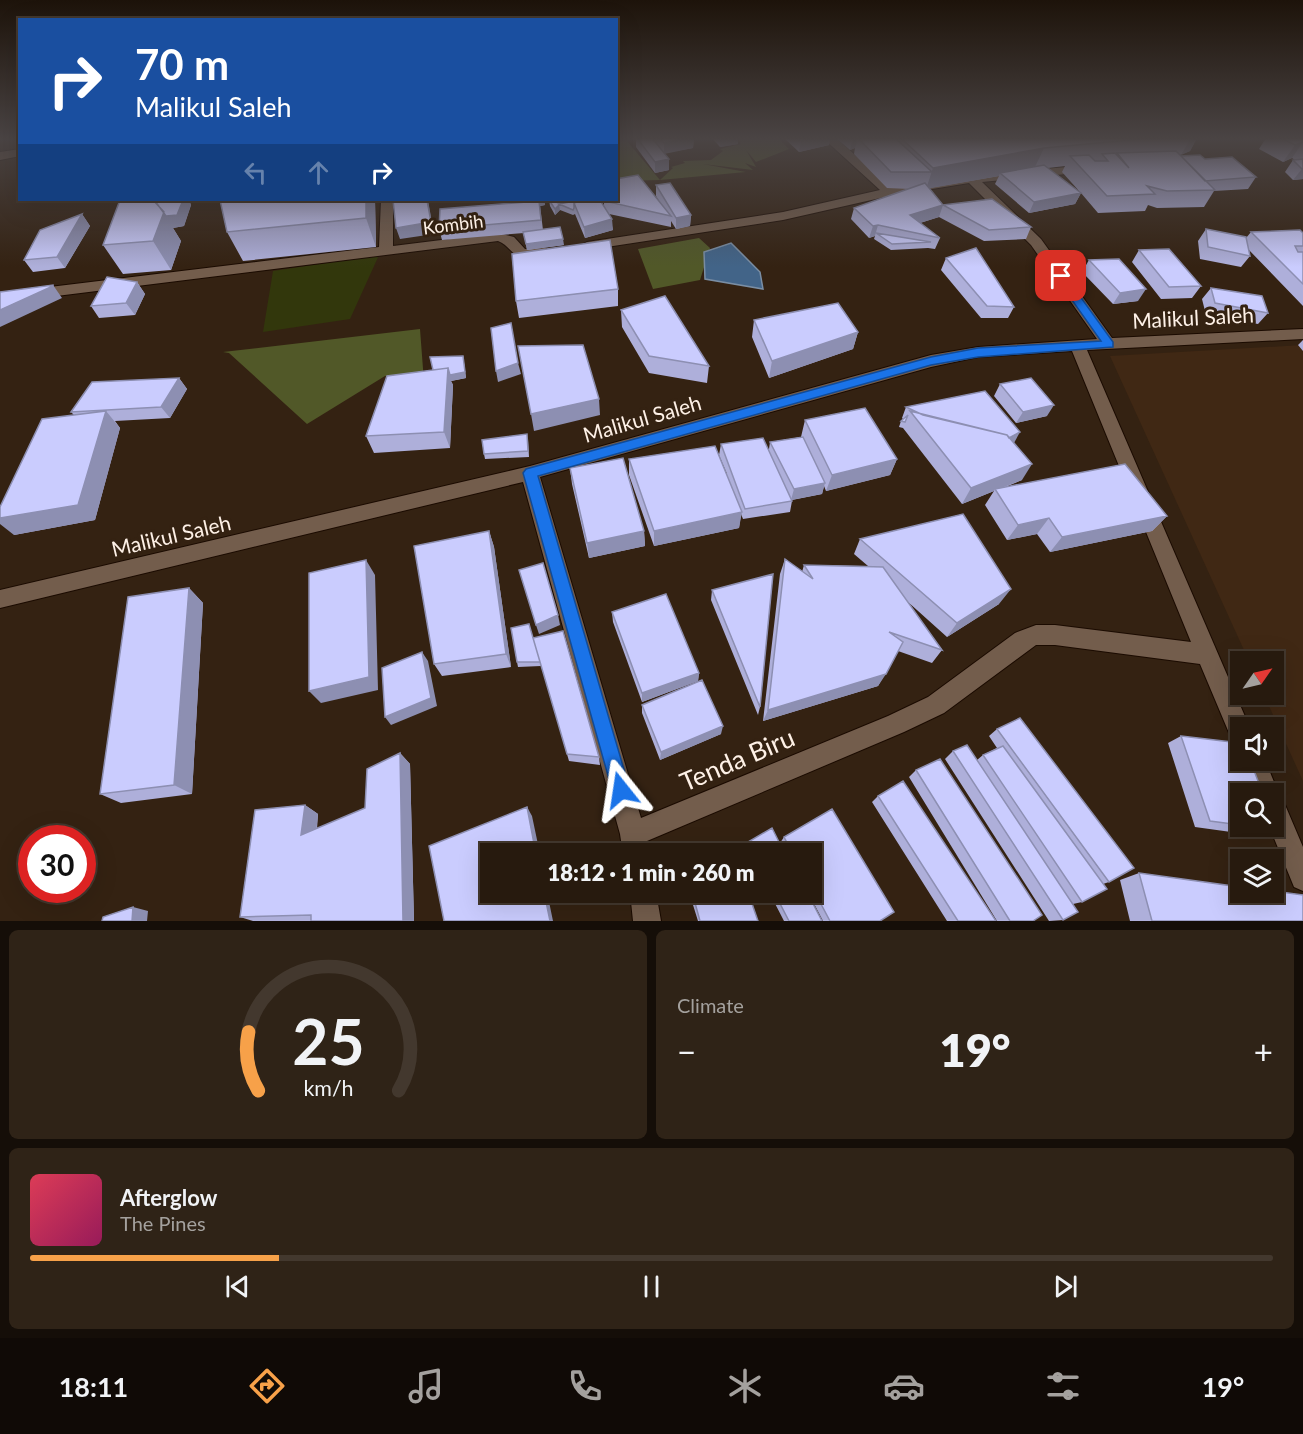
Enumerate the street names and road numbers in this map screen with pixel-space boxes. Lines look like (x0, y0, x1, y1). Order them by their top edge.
street label: Kombih (422, 209, 484, 239)
street label: Malikul Saleh (1132, 301, 1254, 333)
street label: Malikul Saleh (580, 389, 704, 447)
street label: Malikul Saleh (109, 509, 233, 561)
street label: Tenda Biru (675, 721, 799, 797)

